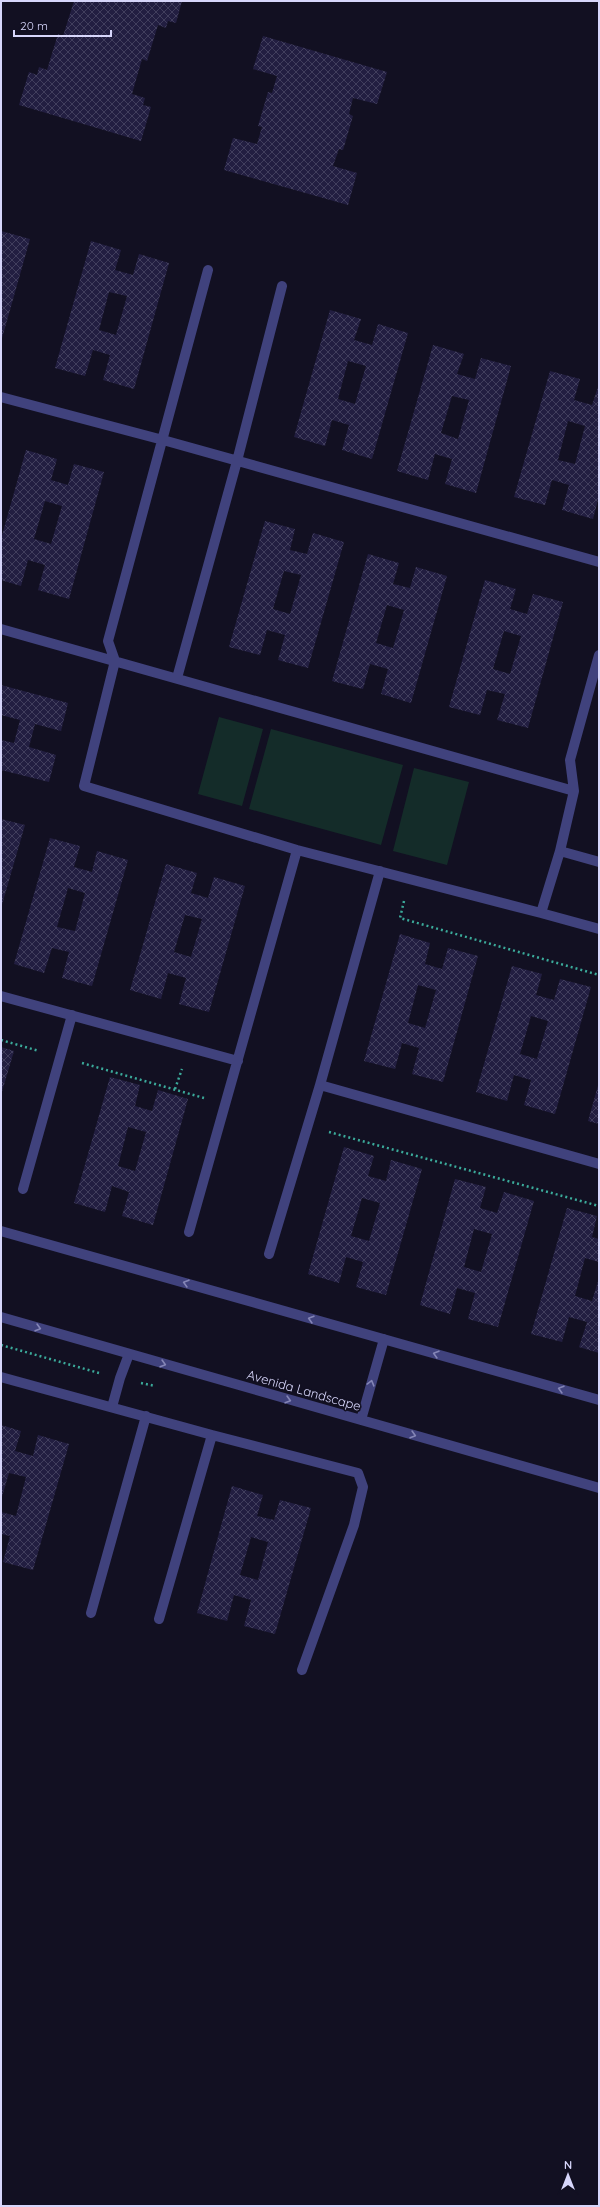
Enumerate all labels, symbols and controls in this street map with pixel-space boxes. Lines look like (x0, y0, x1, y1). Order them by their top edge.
scale bar (14, 12, 111, 38)
text: 20 m (20, 18, 48, 33)
one-way arrow (183, 1279, 190, 1288)
one-way arrow (308, 1315, 315, 1324)
one-way arrow (35, 1323, 42, 1332)
one-way arrow (433, 1350, 440, 1359)
one-way arrow (160, 1359, 167, 1368)
street label: Avenida Landscape (245, 1366, 363, 1414)
one-way arrow (367, 1380, 375, 1386)
one-way arrow (558, 1385, 565, 1394)
one-way arrow (285, 1395, 292, 1404)
one-way arrow (410, 1430, 417, 1439)
north arrow (548, 2155, 588, 2195)
text: N (564, 2158, 572, 2172)

